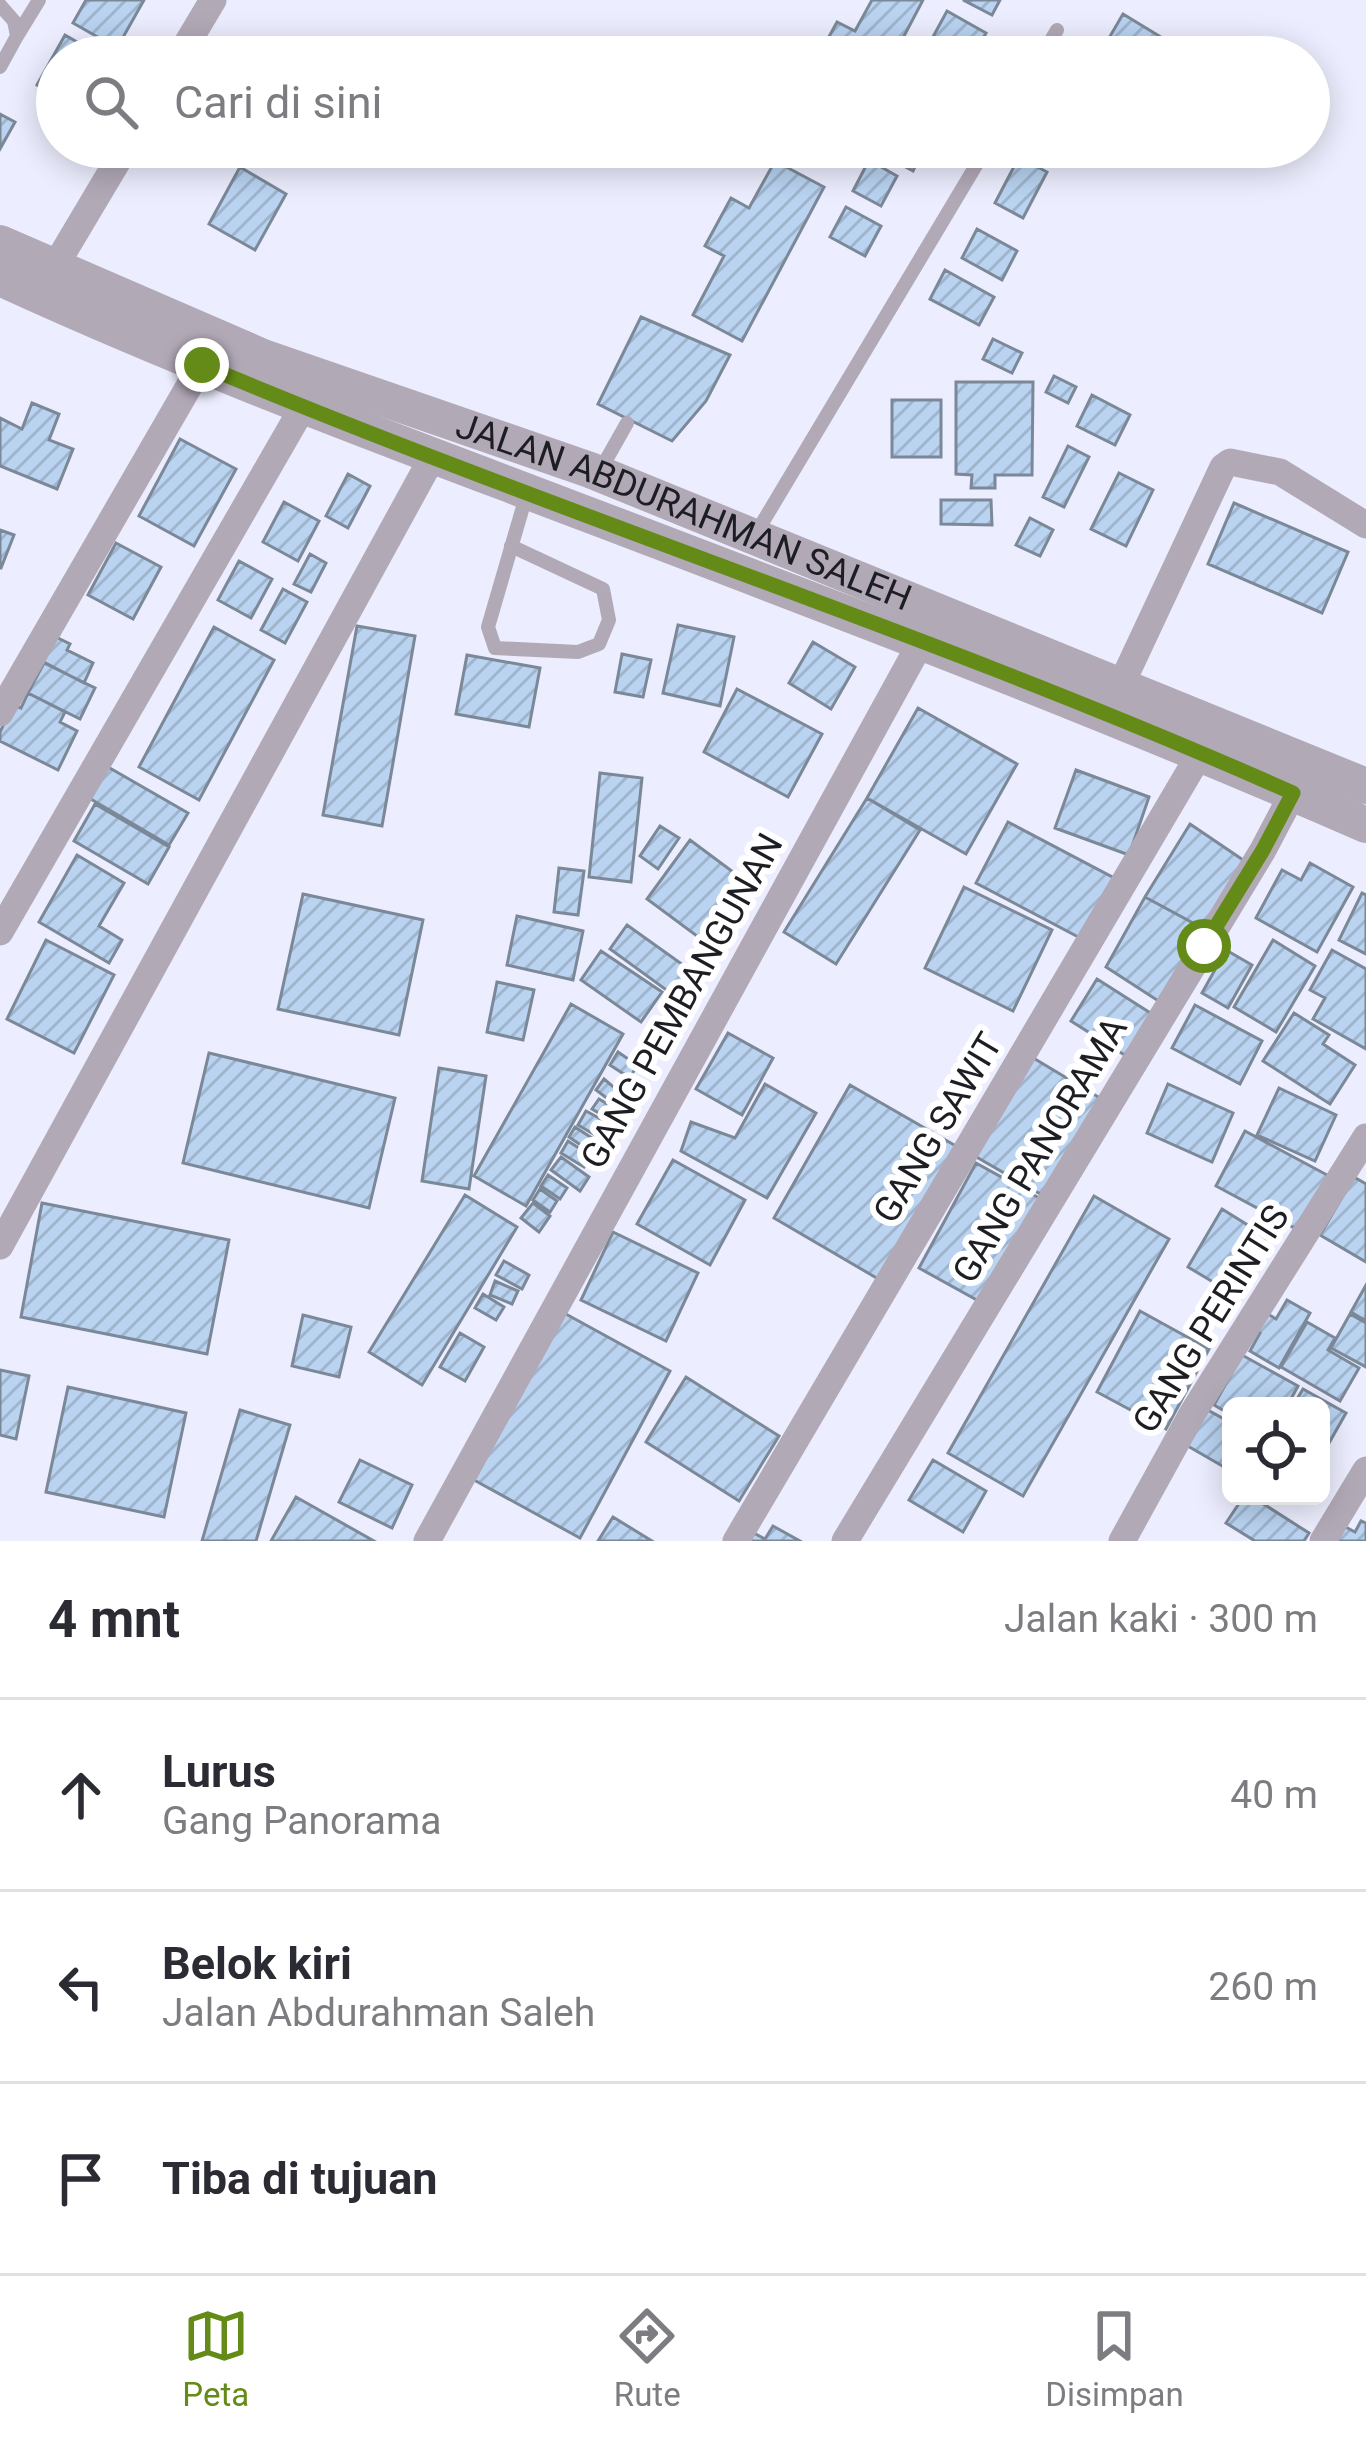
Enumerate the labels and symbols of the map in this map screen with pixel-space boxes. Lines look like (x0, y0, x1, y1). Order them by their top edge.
route end (175, 338, 229, 392)
street label: JALAN ABDURAHMAN SALEH (451, 404, 917, 620)
street label: GANG PEMBANGUNAN (572, 826, 792, 1176)
route start (1177, 919, 1231, 973)
street label: GANG PANORAMA (944, 1009, 1136, 1290)
street label: GANG SAWIT (865, 1026, 1011, 1230)
street label: GANG PERINTIS (1124, 1198, 1298, 1440)

